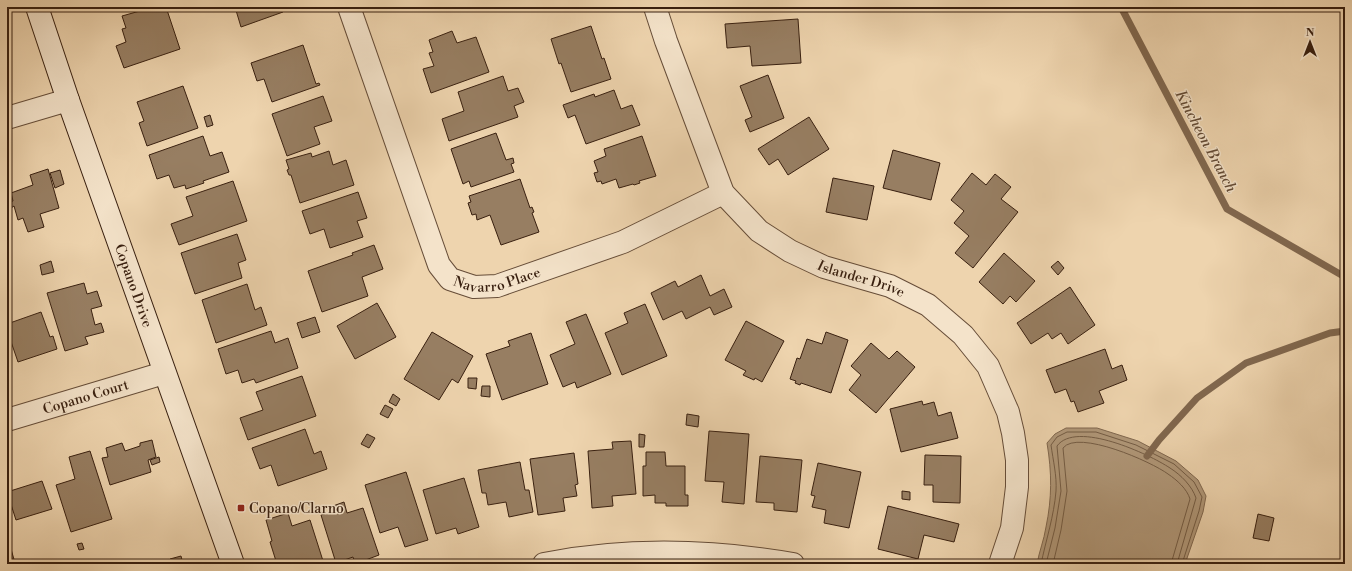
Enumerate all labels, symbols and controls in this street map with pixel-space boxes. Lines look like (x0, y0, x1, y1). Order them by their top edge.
north arrow (1290, 22, 1330, 62)
text: N (1306, 26, 1315, 40)
water label: Kincheon Branch (1171, 87, 1241, 196)
street label: Copano Drive (110, 242, 156, 330)
street label: Islander Drive (814, 257, 908, 302)
street label: Navarro Place (451, 264, 543, 298)
street label: Copano Court (41, 376, 131, 419)
place label: Copano/Clarno (249, 500, 344, 518)
marker: Copano/Clarno (236, 503, 246, 513)

